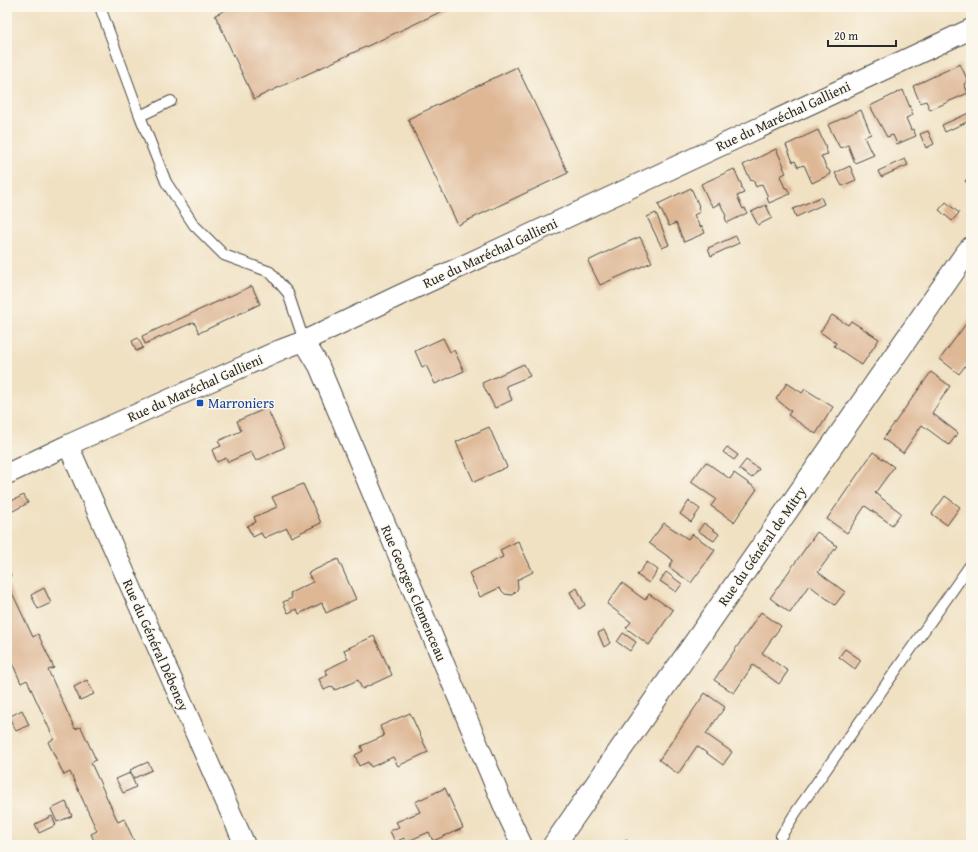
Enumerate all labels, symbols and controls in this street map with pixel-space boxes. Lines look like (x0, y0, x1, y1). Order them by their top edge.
scale bar (828, 22, 896, 48)
text: 20 m (834, 27, 858, 44)
street label: Rue du Maréchal Gallieni (712, 76, 854, 156)
street label: Rue du Maréchal Gallieni (419, 213, 561, 293)
street label: Rue du Maréchal Gallieni (124, 349, 266, 427)
place label: Marroniers (208, 393, 274, 413)
marker: Marroniers (195, 398, 205, 408)
street label: Rue du Général de Mitry (713, 482, 811, 610)
street label: Rue Georges Clemenceau (376, 522, 452, 665)
street label: Rue du Général Débeney (118, 576, 194, 714)

